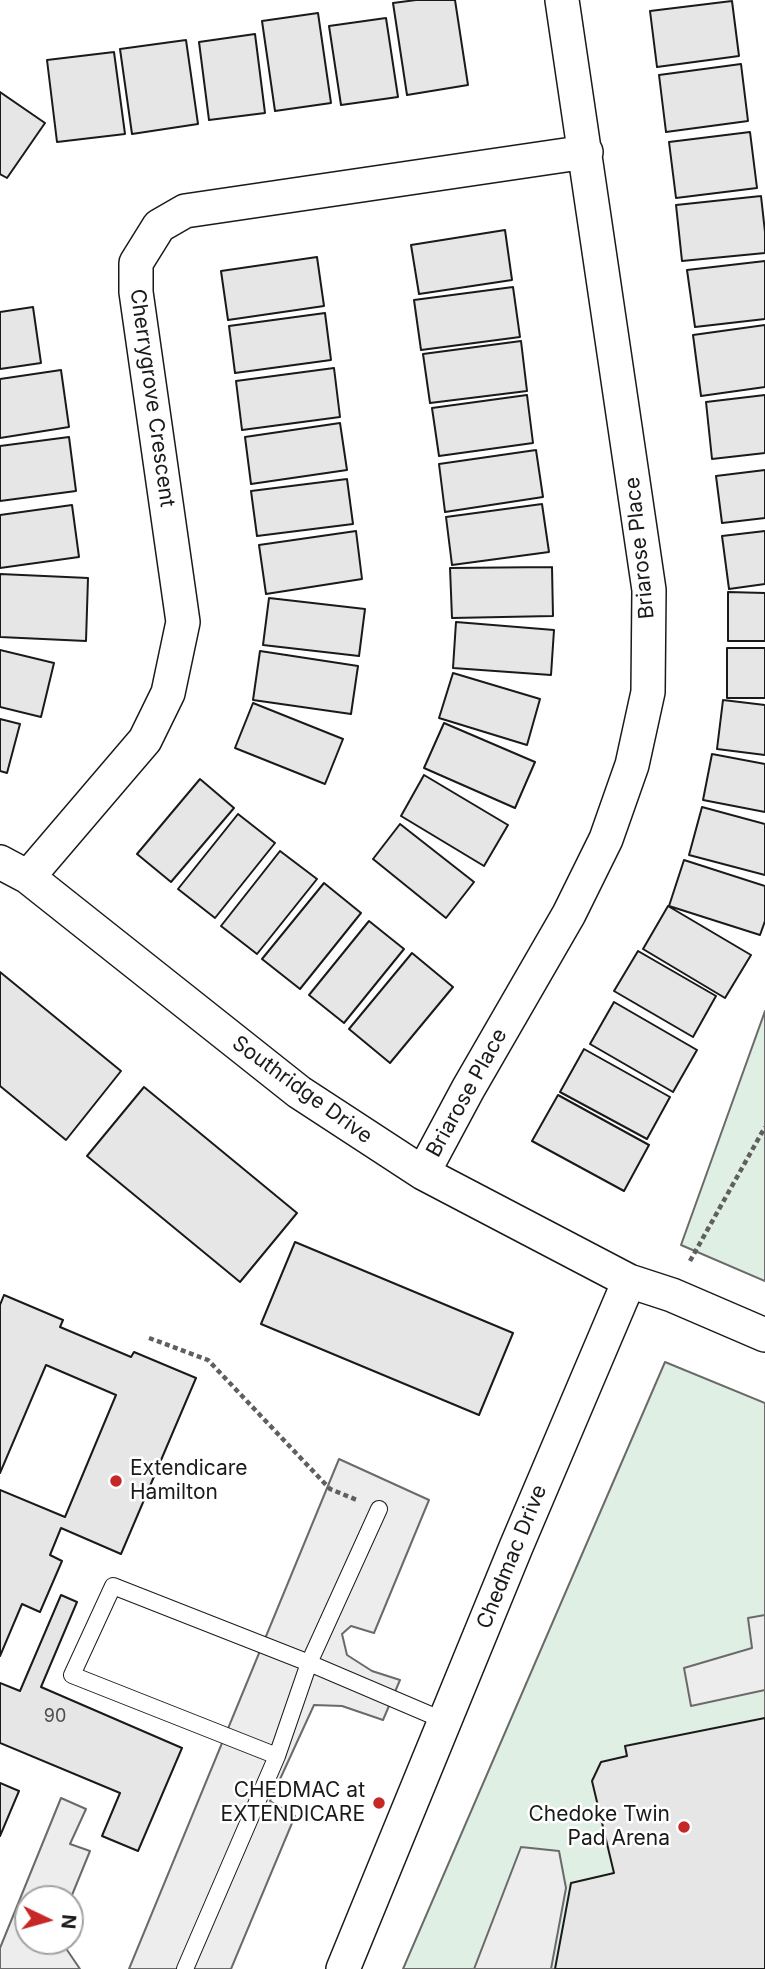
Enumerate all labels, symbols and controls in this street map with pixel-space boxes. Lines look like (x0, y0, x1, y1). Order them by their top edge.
street label: Cherrygrove Crescent (124, 287, 180, 509)
street label: Briarose Place (620, 476, 660, 620)
street label: Briarose Place (421, 1024, 513, 1162)
street label: Southridge Drive (227, 1031, 377, 1149)
place label: Extendicare Hamilton (130, 1456, 248, 1506)
marker: Extendicare Hamilton (108, 1473, 124, 1489)
street label: Chedmac Drive (472, 1481, 552, 1633)
house number: 90 (44, 1706, 66, 1728)
place label: CHEDMAC at EXTENDICARE (221, 1778, 365, 1828)
marker: CHEDMAC at EXTENDICARE (371, 1795, 387, 1811)
place label: Chedoke Twin Pad Arena (528, 1802, 670, 1852)
marker: Chedoke Twin Pad Arena (676, 1819, 692, 1835)
north arrow (14, 1885, 84, 1955)
text: N (56, 1913, 81, 1930)

